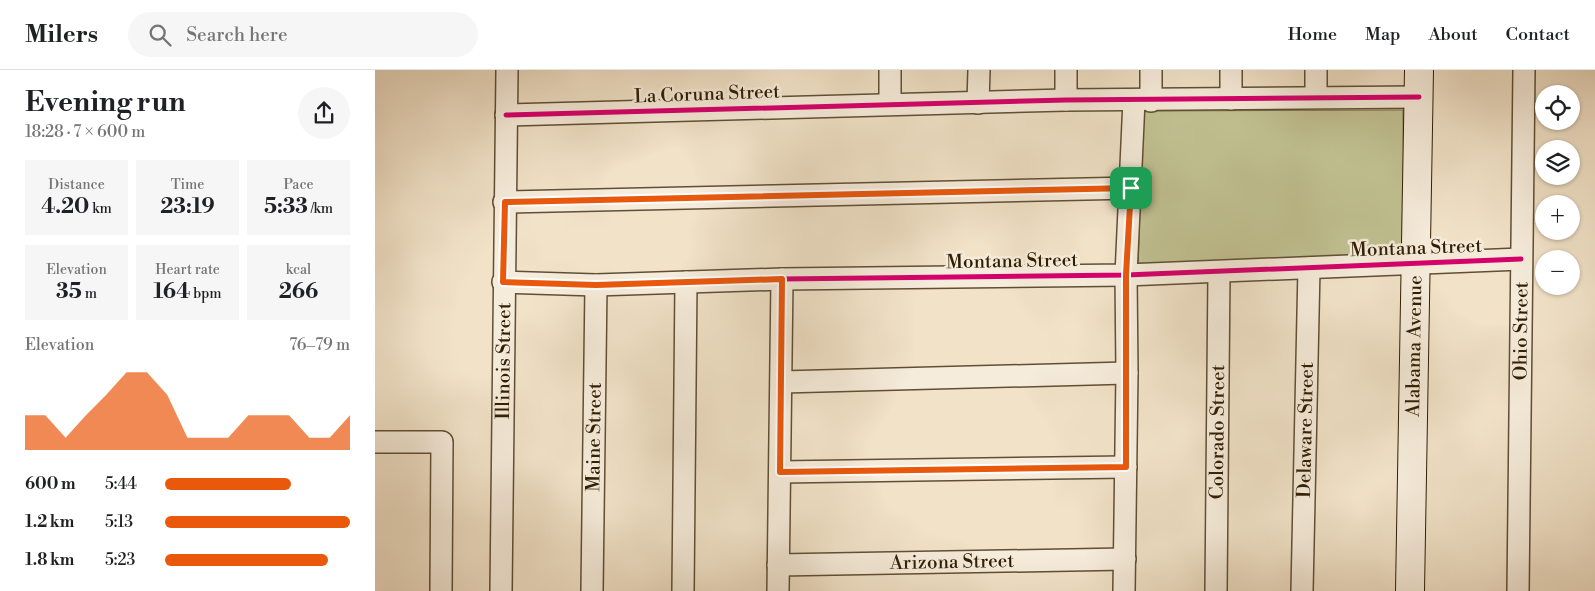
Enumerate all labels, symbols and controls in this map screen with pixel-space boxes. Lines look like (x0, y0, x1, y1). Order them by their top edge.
search box (128, 12, 478, 57)
text: Milers (25, 20, 98, 50)
icon: search (146, 21, 174, 49)
text: Search here (186, 23, 288, 47)
text: Home (1288, 23, 1337, 46)
text: Map (1365, 23, 1401, 46)
text: About (1429, 23, 1478, 46)
text: Contact (1506, 23, 1570, 46)
street label: La Coruna Street (634, 79, 781, 109)
text: Evening run (25, 85, 186, 120)
map controls (1535, 85, 1580, 295)
button: locate (1535, 85, 1580, 130)
button: share (298, 87, 350, 139)
text: 18:28 · 7 × 600 m (25, 122, 145, 142)
button: layers (1535, 140, 1580, 185)
pin (1110, 167, 1152, 209)
icon: arrive (1117, 174, 1145, 202)
text: Distance (48, 176, 105, 194)
text: Time (171, 176, 204, 194)
text: Pace (283, 176, 314, 194)
text: 4.20 (41, 194, 89, 220)
text: 23:19 (160, 194, 215, 220)
text: 5:33 (264, 194, 308, 220)
button: + (1535, 195, 1580, 240)
text: km (89, 200, 112, 218)
text: /km (308, 200, 333, 218)
street label: Montana Street (1350, 234, 1483, 262)
street label: Montana Street (946, 248, 1078, 274)
button: − (1535, 250, 1580, 295)
text: Elevation (46, 261, 107, 279)
text: Heart rate (155, 261, 220, 279)
text: kcal (286, 261, 311, 279)
street label: Alabama Avenue (1401, 275, 1427, 418)
text: 35 (56, 279, 82, 305)
text: 164 (153, 279, 190, 305)
text: 266 (279, 279, 318, 305)
street label: Ohio Street (1508, 281, 1534, 381)
text: m (82, 285, 97, 303)
text: bpm (190, 285, 222, 303)
street label: Illinois Street (491, 302, 516, 420)
text: Elevation (25, 335, 94, 355)
text: 76–79 m (289, 335, 350, 355)
street label: Delaware Street (1292, 362, 1319, 498)
street label: Colorado Street (1205, 364, 1230, 500)
street label: Maine Street (581, 382, 607, 492)
text: 600 m (25, 474, 75, 494)
text: 5:44 (105, 474, 137, 494)
text: 1.2 km (25, 512, 74, 532)
text: 5:13 (105, 512, 133, 532)
street label: Arizona Street (889, 549, 1015, 575)
text: 1.8 km (25, 550, 74, 570)
text: 5:23 (105, 550, 135, 570)

